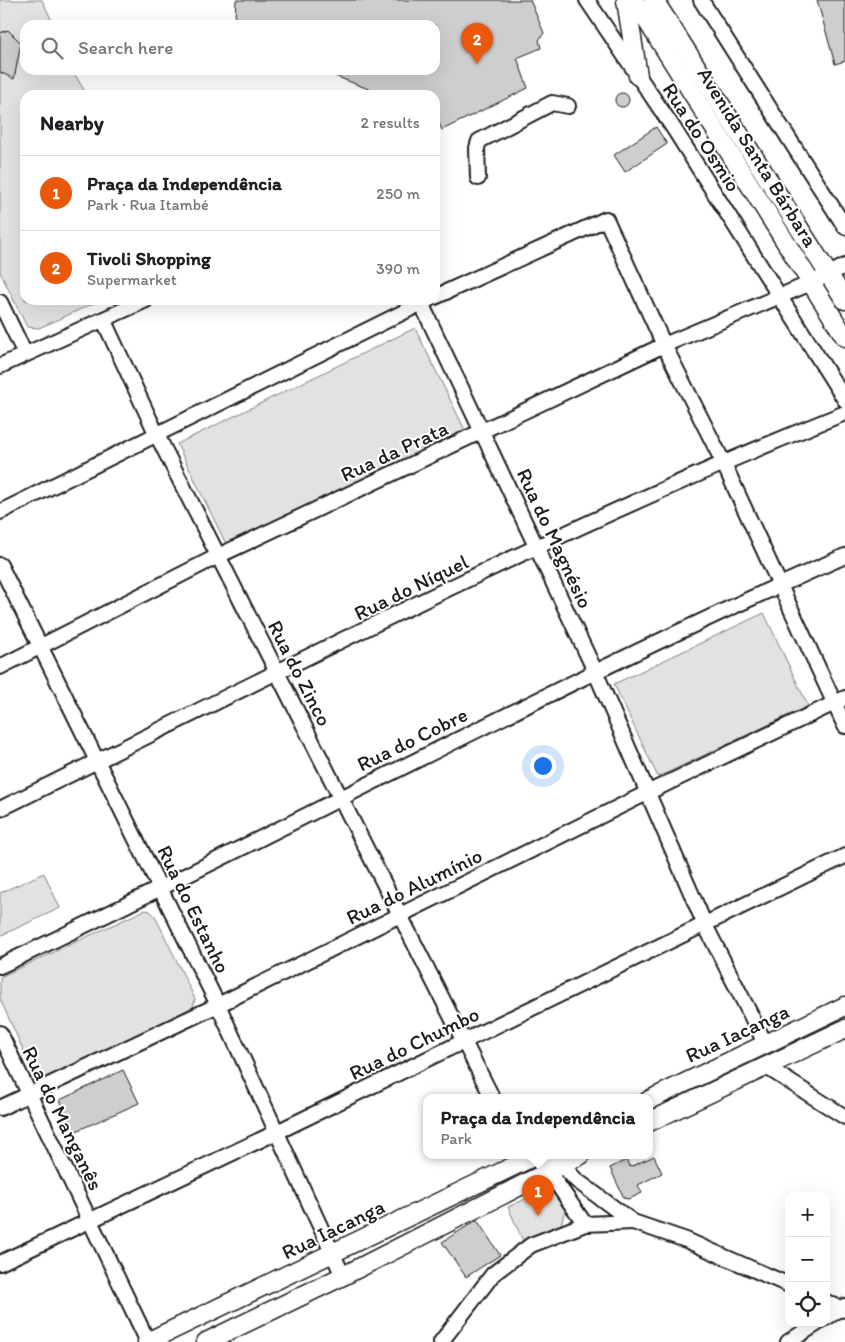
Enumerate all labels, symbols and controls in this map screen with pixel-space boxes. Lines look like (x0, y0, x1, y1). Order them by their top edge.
search box (20, 20, 440, 75)
pin: 2 (461, 23, 493, 64)
icon: search (38, 34, 66, 62)
text: Search here (78, 36, 173, 59)
street label: Avenida Santa Bárbara (692, 62, 824, 252)
street label: Rua do Osmio (658, 78, 746, 196)
text: Nearby (40, 110, 104, 135)
text: 2 results (360, 113, 420, 132)
text: Praça da Independência (87, 172, 282, 195)
text: 1 (52, 184, 60, 203)
text: 250 m (376, 184, 420, 203)
text: Park · Rua Itambé (87, 195, 209, 214)
text: Tivoli Shopping (87, 247, 211, 270)
text: 2 (52, 259, 60, 278)
text: 390 m (376, 259, 420, 278)
text: Supermarket (87, 270, 177, 289)
street label: Rua da Prata (336, 415, 452, 487)
street label: Rua do Magnésio (512, 464, 598, 612)
street label: Rua do Níquel (350, 549, 472, 625)
street label: Rua do Zinco (263, 616, 337, 730)
street label: Rua do Cobre (353, 701, 471, 776)
your location (530, 753, 556, 779)
street label: Rua do Estanho (152, 841, 236, 977)
street label: Rua do Alumínio (342, 842, 486, 930)
street label: Rua Iacanga (681, 998, 793, 1068)
street label: Rua do Chumbo (345, 1001, 483, 1085)
street label: Rua do Manganês (17, 1042, 109, 1194)
popup (423, 1094, 653, 1159)
text: Praça da Independência (441, 1106, 635, 1129)
text: Park (441, 1129, 472, 1148)
pin: 1 (522, 1175, 554, 1216)
map controls (785, 1192, 830, 1327)
button: + (785, 1192, 830, 1237)
street label: Rua Iacanga (278, 1193, 388, 1265)
button: − (785, 1237, 830, 1282)
button: locate (785, 1282, 830, 1327)

